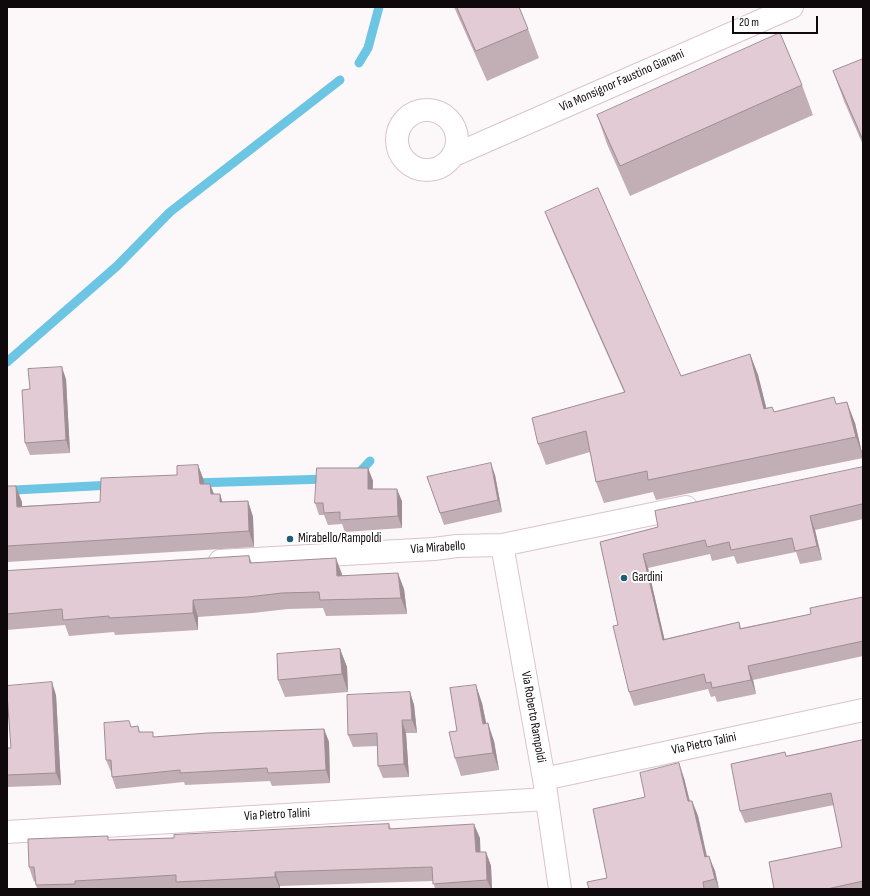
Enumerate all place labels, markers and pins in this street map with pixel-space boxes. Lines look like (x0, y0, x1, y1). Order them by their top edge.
place label: Mirabello/Rampoldi (298, 531, 382, 547)
marker: Mirabello/Rampoldi (285, 534, 295, 544)
place label: Gardini (632, 570, 663, 586)
marker: Gardini (619, 573, 629, 583)

